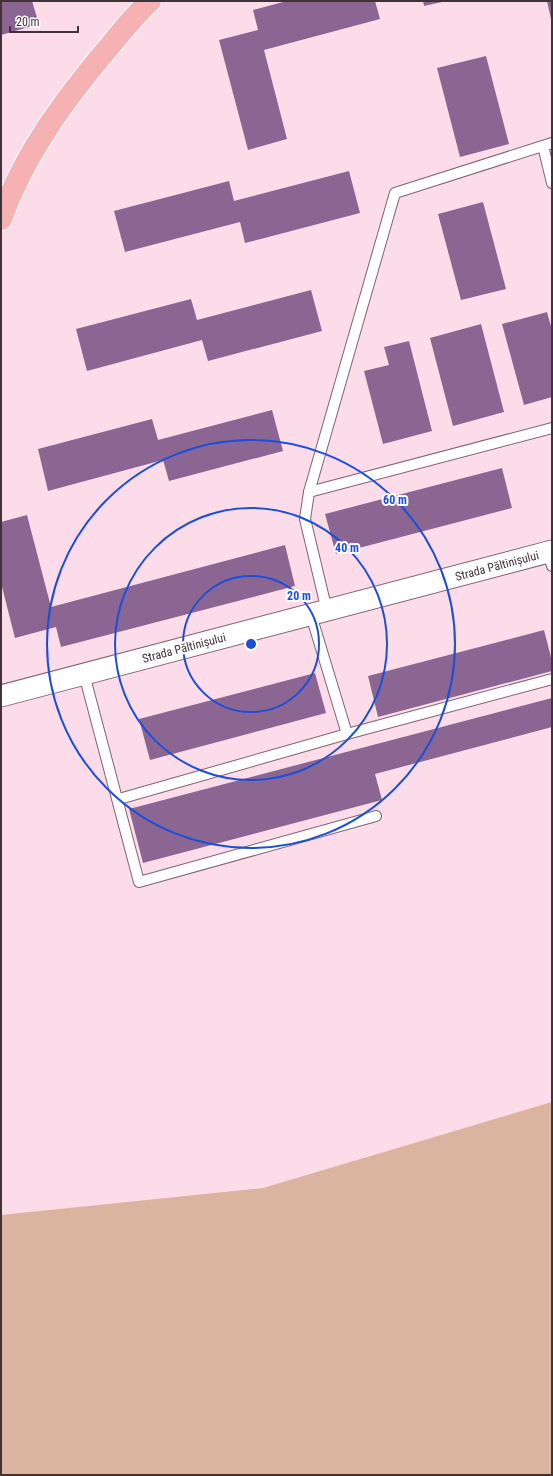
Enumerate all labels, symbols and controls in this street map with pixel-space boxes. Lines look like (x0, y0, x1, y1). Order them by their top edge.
scale bar (10, 8, 78, 34)
text: 20 m (16, 15, 40, 29)
text: 60 m (383, 493, 407, 507)
text: 40 m (335, 541, 359, 555)
street label: Strada Păltinișului (454, 548, 541, 585)
text: 20 m (287, 589, 311, 603)
street label: Strada Păltinișului (141, 630, 228, 667)
centre of rings (244, 637, 258, 651)

